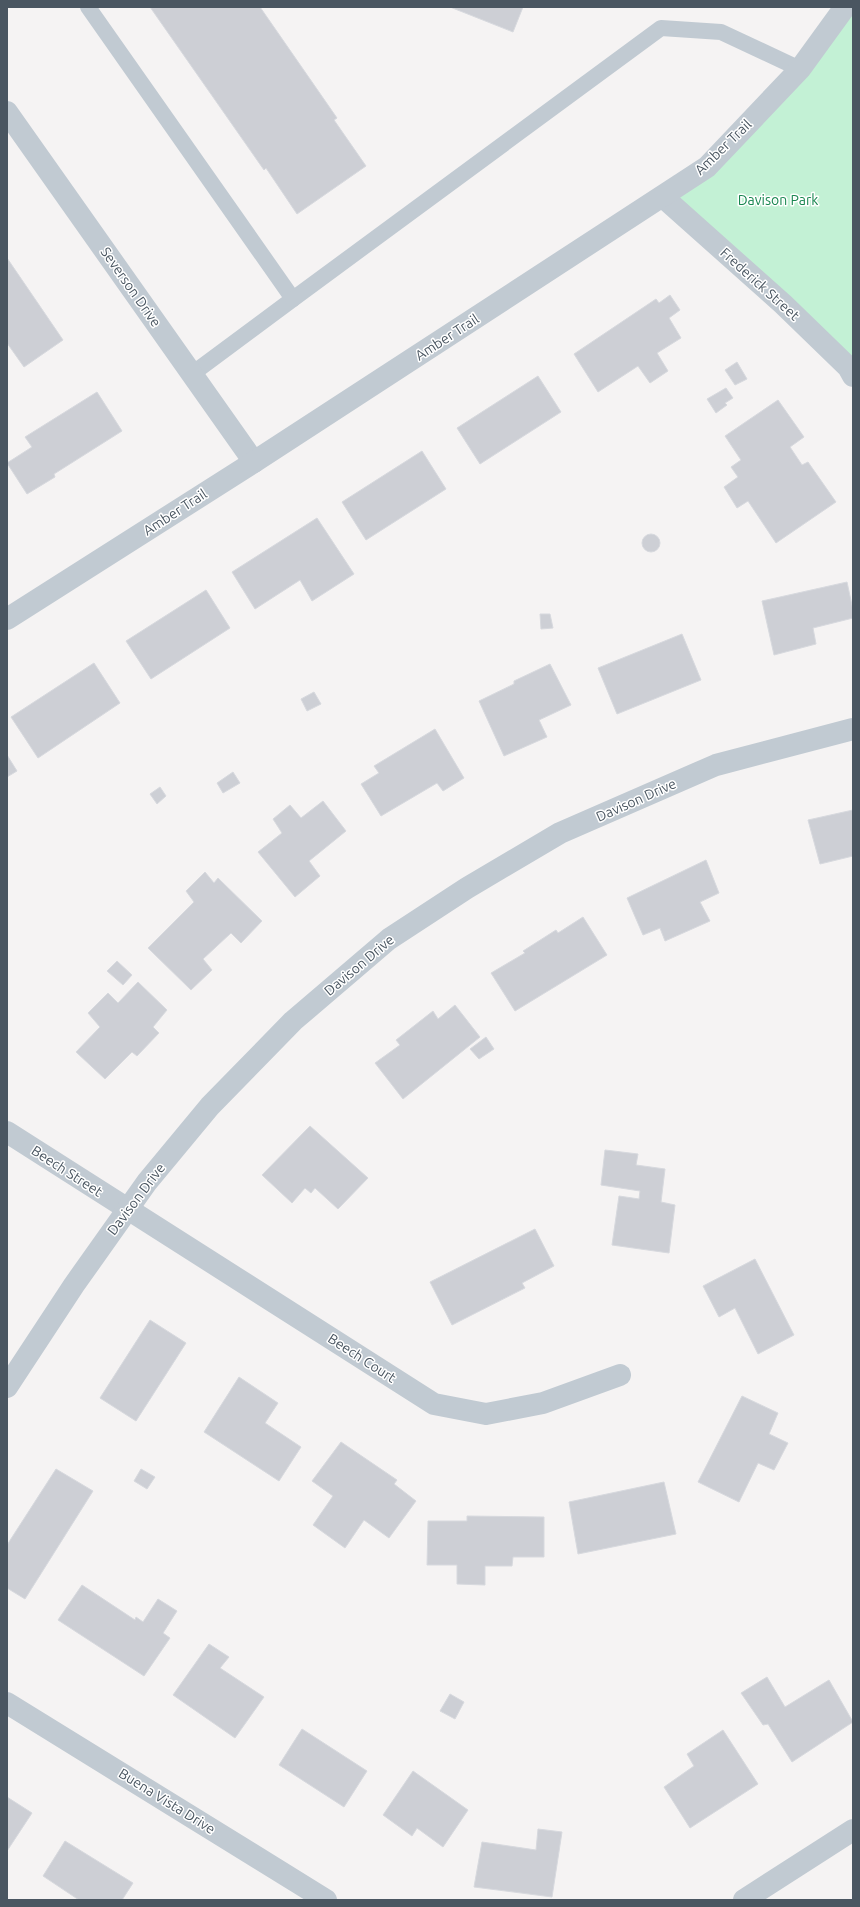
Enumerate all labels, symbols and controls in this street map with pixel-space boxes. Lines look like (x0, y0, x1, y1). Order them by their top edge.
street label: Amber Trail (691, 116, 755, 178)
park label: Davison Park (738, 192, 818, 208)
street label: Severson Drive (98, 244, 164, 330)
street label: Frederick Street (717, 244, 803, 324)
street label: Amber Trail (412, 310, 482, 363)
street label: Amber Trail (140, 485, 210, 538)
street label: Davison Drive (594, 775, 678, 825)
street label: Davison Drive (321, 931, 397, 999)
street label: Beech Street (29, 1142, 106, 1200)
street label: Davison Drive (104, 1160, 168, 1238)
street label: Beech Court (325, 1330, 399, 1386)
street label: Buena Vista Drive (116, 1765, 218, 1837)

